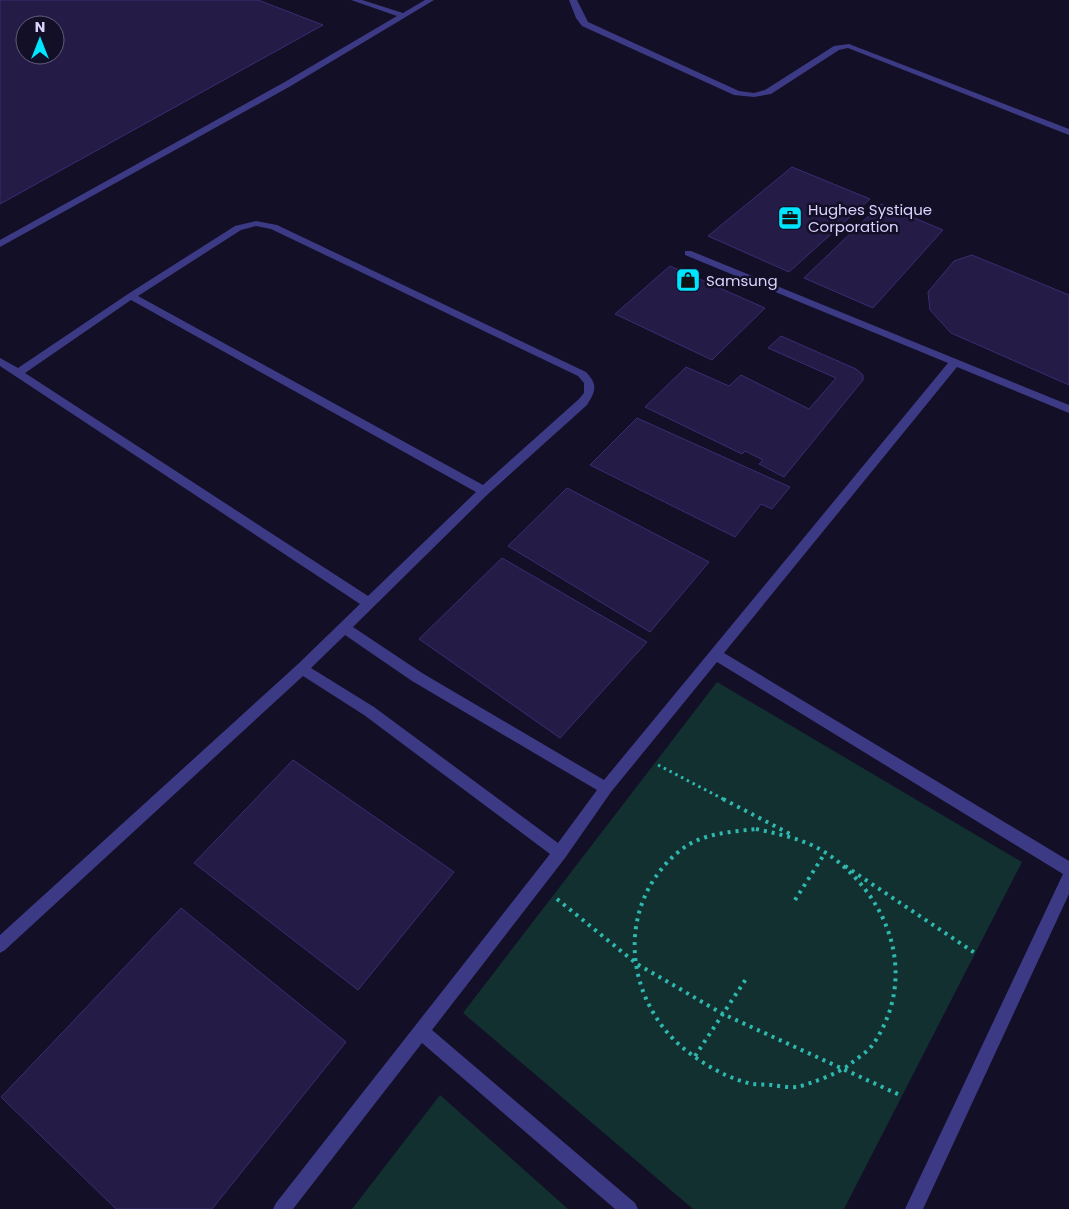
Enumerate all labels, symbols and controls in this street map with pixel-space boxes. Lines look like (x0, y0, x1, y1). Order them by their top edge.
north arrow (15, 15, 65, 65)
text: N (35, 17, 45, 37)
place label: Hughes Systique Corporation (808, 199, 932, 237)
office icon: Hughes Systique Corporation (777, 205, 803, 231)
shop icon: Samsung (675, 267, 701, 293)
place label: Samsung (706, 270, 778, 291)

